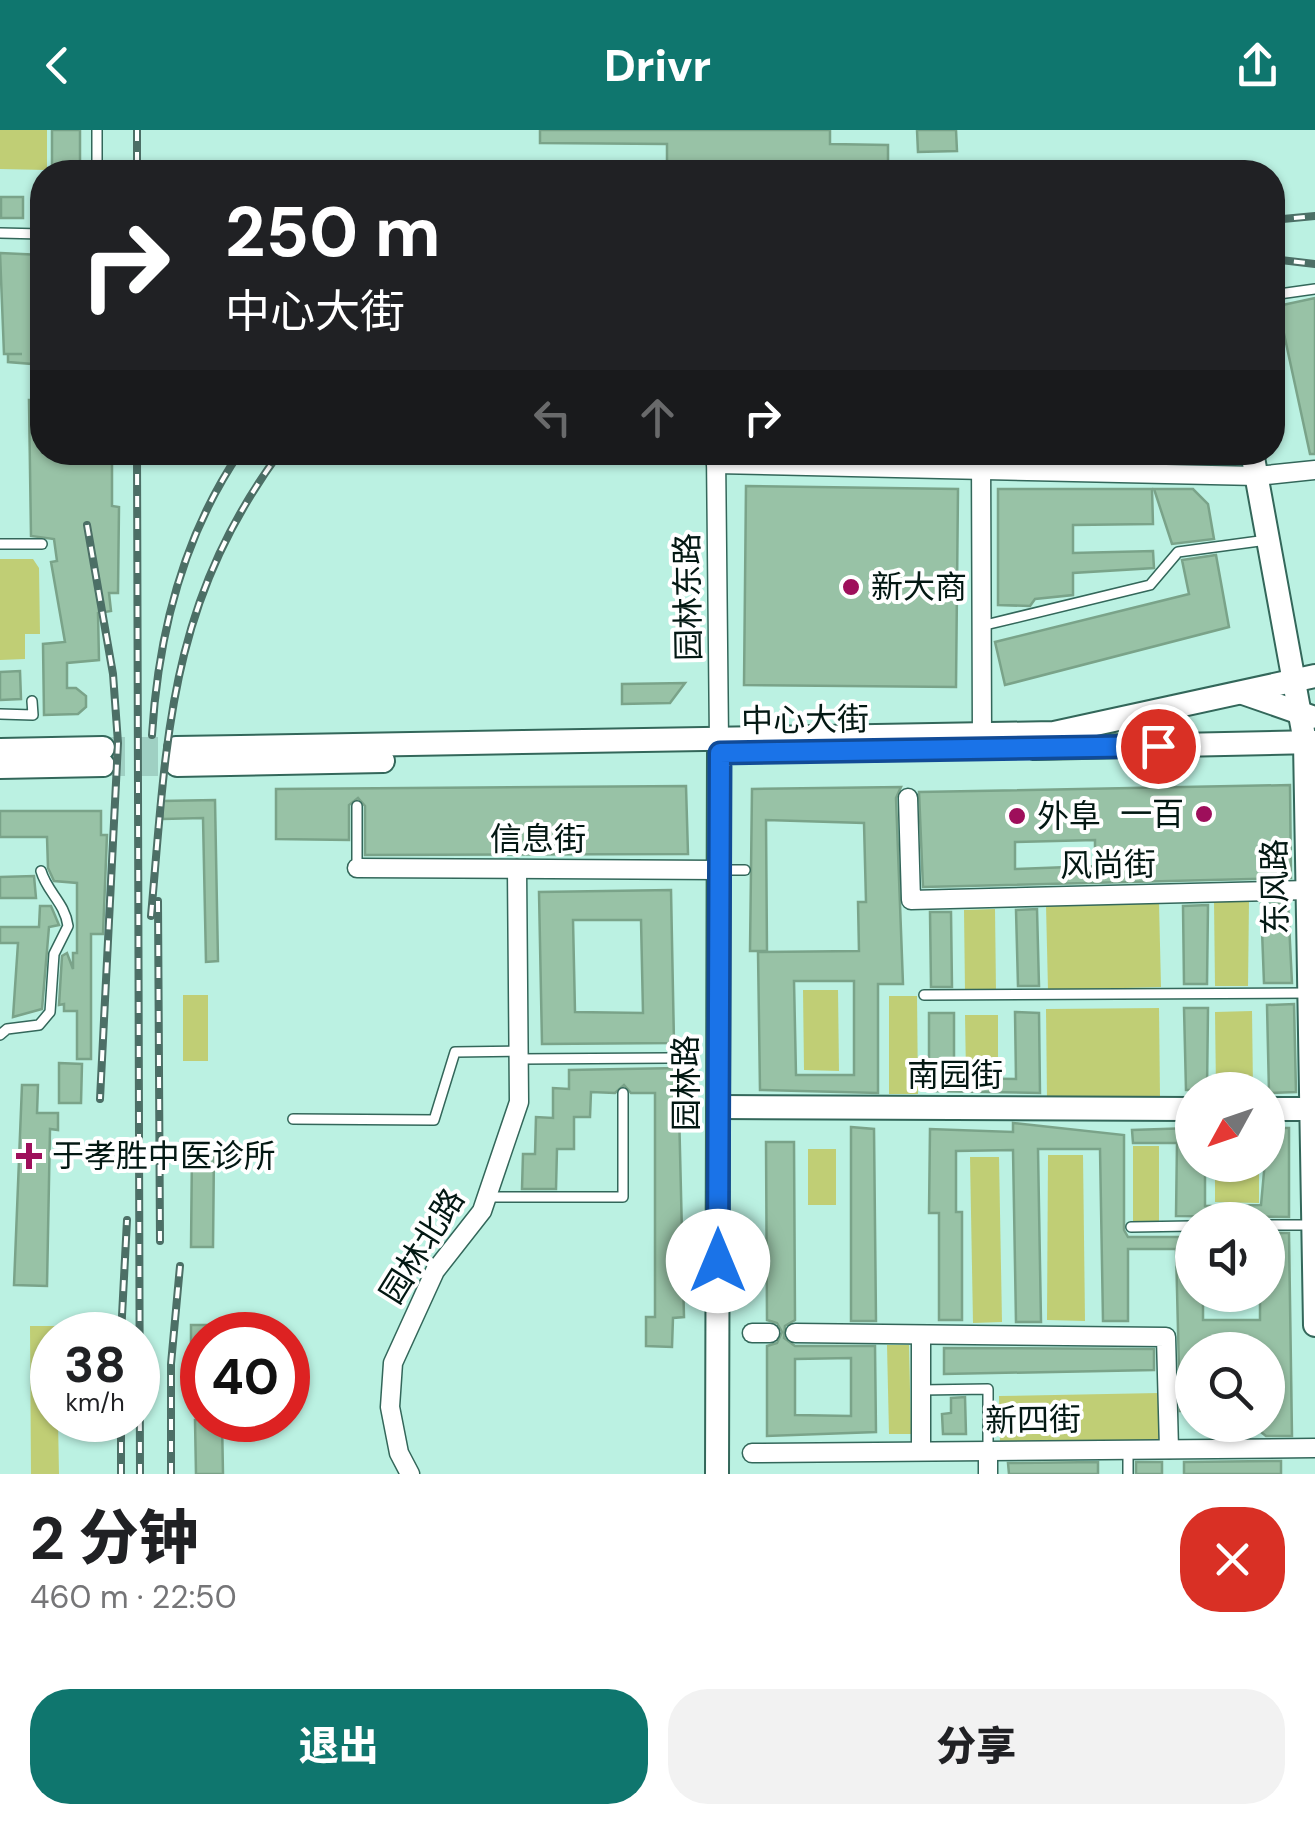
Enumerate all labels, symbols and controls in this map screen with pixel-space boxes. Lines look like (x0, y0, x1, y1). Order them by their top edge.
text: Drivr (604, 36, 711, 95)
icon: back (30, 38, 85, 93)
icon: share (1230, 38, 1285, 93)
text: 250 m (225, 187, 441, 278)
icon: right (60, 200, 190, 330)
text: 中心大街 (225, 282, 405, 341)
icon: left (525, 390, 580, 445)
icon: ahead (630, 390, 685, 445)
icon: right (735, 390, 790, 445)
street label: 园林东路 (666, 533, 710, 661)
place label: 新大商 (871, 566, 967, 608)
marker: 新大商 (840, 576, 862, 598)
street label: 中心大街 (741, 698, 869, 742)
pin (1116, 704, 1201, 789)
icon: arrive (1131, 719, 1186, 774)
place label: 一百 (1120, 793, 1184, 835)
place label: 外阜 (1037, 795, 1101, 837)
marker: 一百 (1193, 803, 1215, 825)
marker: 外阜 (1006, 805, 1028, 827)
street label: 信息街 (490, 818, 586, 860)
street label: 东风路 (1253, 839, 1297, 935)
street label: 风尚街 (1060, 843, 1156, 887)
street label: 园林路 (665, 1035, 707, 1131)
street label: 南园街 (907, 1054, 1003, 1096)
north arrow (1175, 1072, 1285, 1182)
map controls (1175, 1072, 1285, 1442)
place label: 于孝胜中医诊所 (52, 1135, 276, 1177)
marker: 于孝胜中医诊所 (16, 1143, 42, 1169)
street label: 园林北路 (370, 1181, 474, 1311)
button: sound (1175, 1202, 1285, 1312)
position arrow (666, 1209, 770, 1313)
speed limit sign: 40 (180, 1312, 310, 1442)
text: 38 (64, 1332, 126, 1398)
button: search (1175, 1332, 1285, 1442)
text: km/h (65, 1386, 125, 1419)
street label: 新四街 (985, 1398, 1081, 1442)
text: 2 分钟 (30, 1499, 199, 1578)
button: close (1180, 1507, 1285, 1612)
text: 460 m · 22:50 (30, 1576, 237, 1618)
button: 退出 (30, 1689, 648, 1804)
button: 分享 (668, 1689, 1285, 1804)

